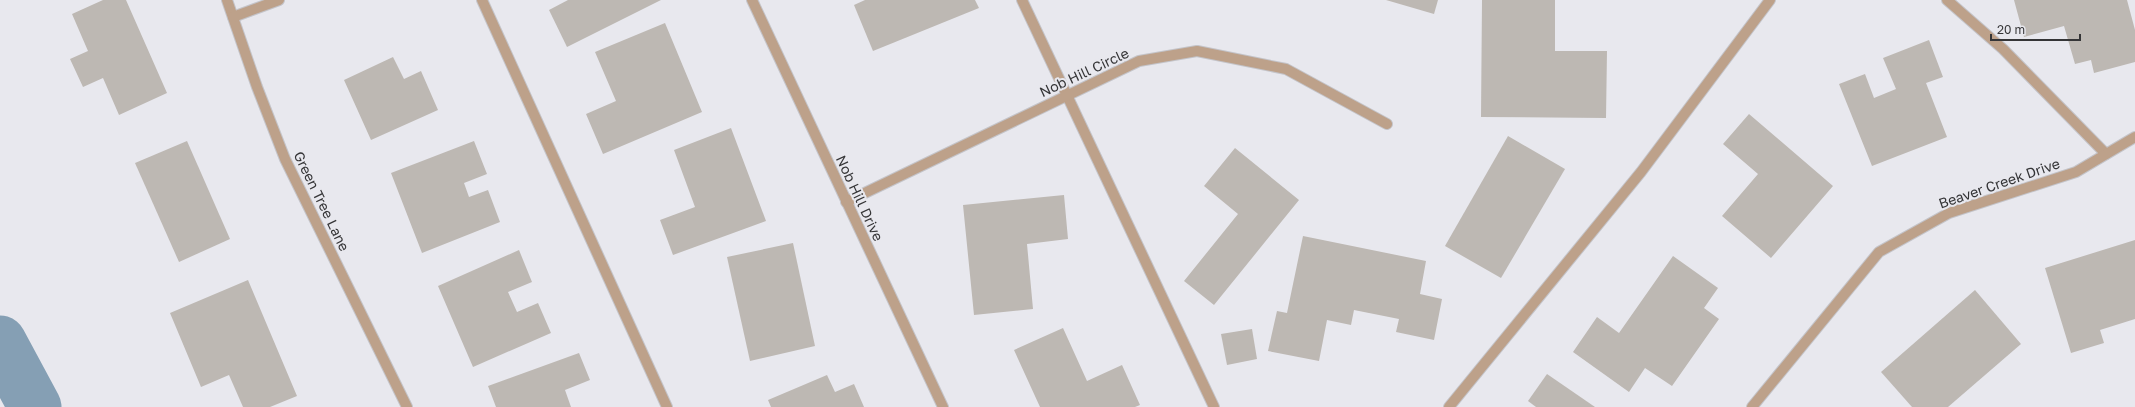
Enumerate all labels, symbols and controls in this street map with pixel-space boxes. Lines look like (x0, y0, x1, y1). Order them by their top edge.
scale bar (1991, 16, 2080, 42)
text: 20 m (1997, 22, 2025, 37)
street label: Nob Hill Circle (1037, 44, 1131, 100)
street label: Green Tree Lane (291, 148, 353, 254)
street label: Nob Hill Drive (833, 152, 887, 244)
street label: Beaver Creek Drive (1936, 154, 2062, 212)

